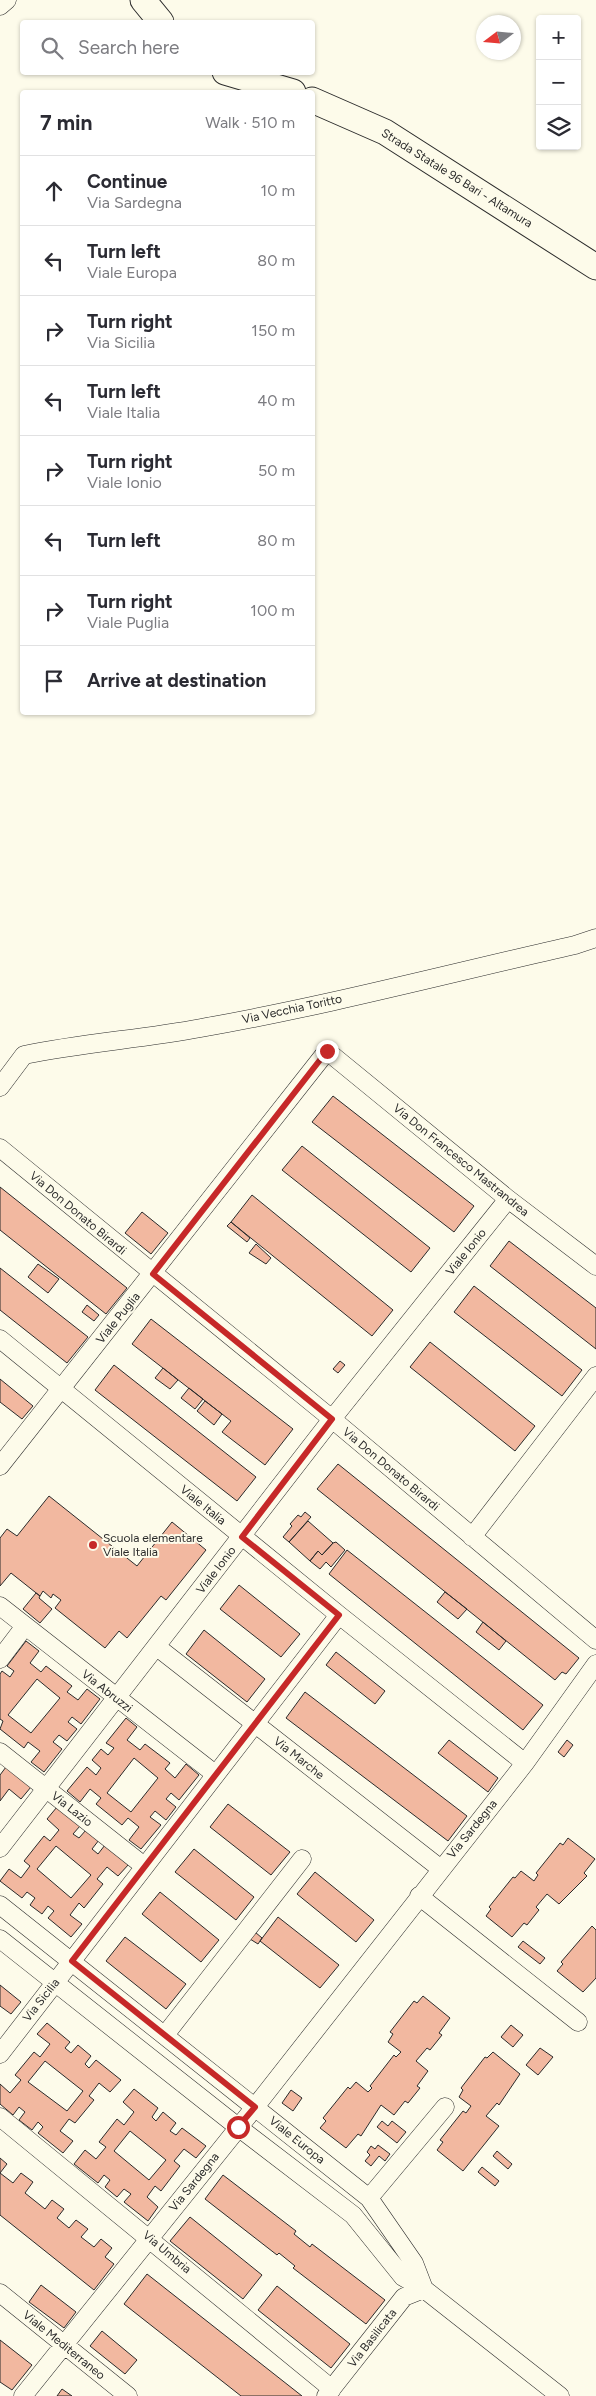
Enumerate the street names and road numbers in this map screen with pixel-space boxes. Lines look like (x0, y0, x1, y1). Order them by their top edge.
street label: Strada Statale 96 Bari - Altamura (379, 126, 535, 230)
street label: Via Vecchia Toritto (241, 992, 343, 1026)
street label: Via Don Francesco Mastrandrea (390, 1101, 532, 1219)
street label: Via Don Donato Birardi (27, 1169, 129, 1257)
street label: Viale Ionio (443, 1226, 489, 1278)
street label: Viale Puglia (93, 1290, 143, 1346)
street label: Via Don Donato Birardi (340, 1425, 442, 1513)
street label: Viale Italia (177, 1482, 229, 1528)
street label: Viale Ionio (193, 1544, 239, 1596)
street label: Via Abruzzi (79, 1667, 135, 1715)
street label: Via Marche (271, 1734, 327, 1782)
street label: Via Lazio (49, 1789, 95, 1829)
street label: Via Sardegna (444, 1797, 500, 1861)
street label: Via Sicilia (20, 1976, 62, 2024)
street label: Viale Europa (266, 2113, 328, 2167)
street label: Via Sardegna (166, 2150, 222, 2214)
street label: Via Umbria (140, 2228, 194, 2276)
street label: Via Basilicata (345, 2306, 399, 2370)
street label: Viale Mediterraneo (20, 2308, 108, 2382)

